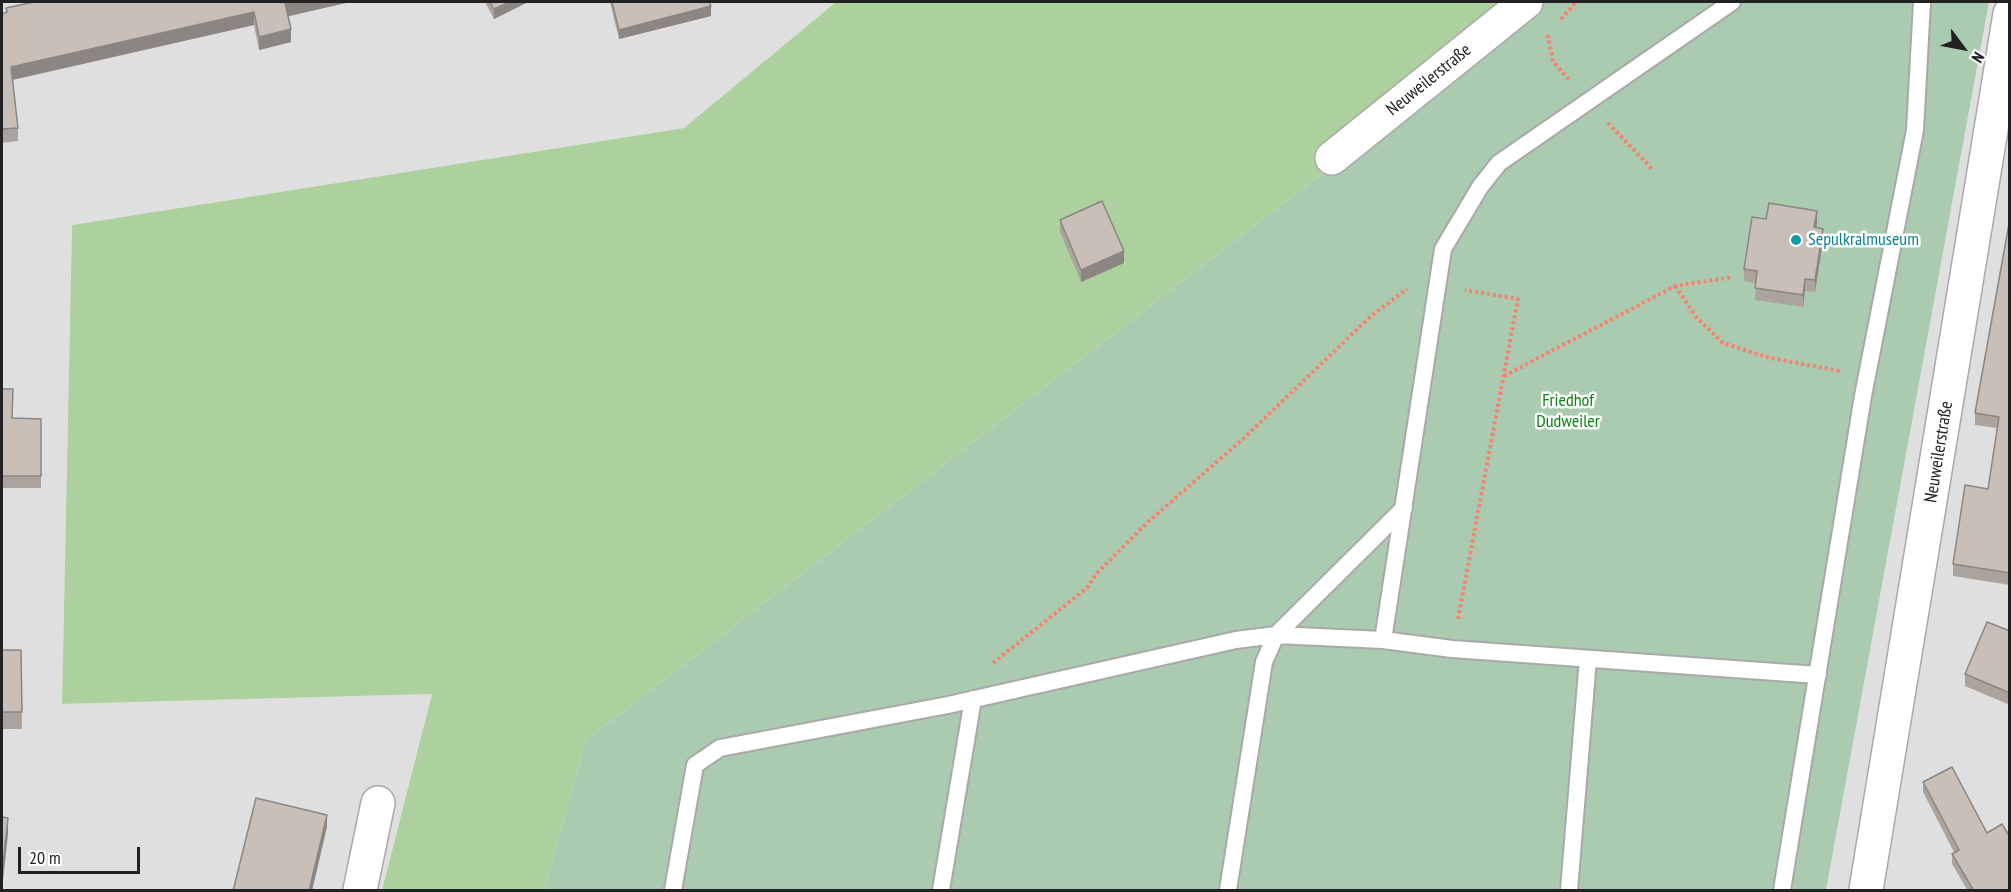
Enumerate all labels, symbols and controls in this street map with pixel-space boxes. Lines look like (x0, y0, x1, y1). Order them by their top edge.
north arrow (1933, 18, 1993, 78)
street label: Neuweilerstraße (1382, 39, 1476, 121)
text: N (1967, 49, 1989, 66)
place label: Sepulkralmuseum (1808, 229, 1919, 251)
marker: Sepulkralmuseum (1789, 233, 1803, 247)
park label: Friedhof Dudweiler (1536, 390, 1600, 432)
street label: Neuweilerstraße (1920, 400, 1958, 504)
scale bar (21, 835, 142, 873)
text: 20 m (29, 846, 61, 869)

